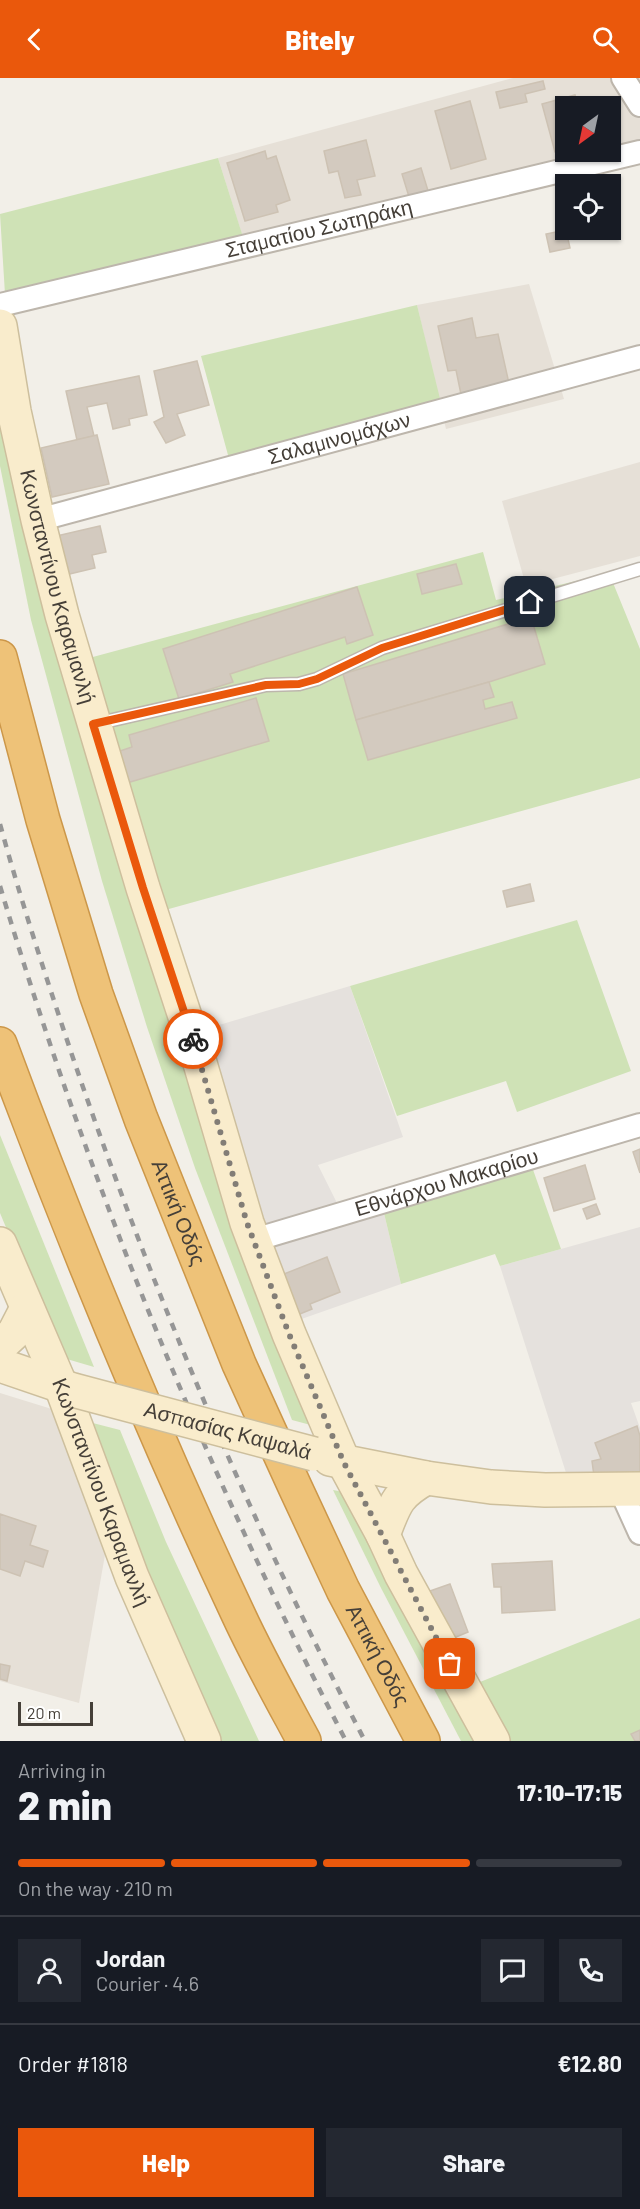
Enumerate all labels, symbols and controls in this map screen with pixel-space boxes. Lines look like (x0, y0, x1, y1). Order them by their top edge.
icon: back (18, 23, 51, 56)
text: Bitely (285, 23, 355, 55)
icon: search (589, 23, 622, 56)
north arrow (555, 96, 621, 162)
map controls (555, 96, 621, 240)
button: locate (555, 174, 621, 240)
street label: Σταματίου Σωτηράκη (223, 193, 415, 262)
street label: Σαλαμινομάχων (265, 406, 413, 468)
street label: Κωνσταντίνου Καραμανλή (16, 467, 102, 706)
pin (504, 576, 555, 627)
icon: home (513, 585, 546, 618)
courier (163, 1009, 223, 1069)
icon: bike (177, 1023, 210, 1056)
street label: Εθνάρχου Μακαρίου (352, 1142, 541, 1220)
street label: Αττική Οδός (147, 1156, 212, 1268)
street label: Κωνσταντίνου Καραμανλή (48, 1374, 157, 1609)
street label: Ασπασίας Καψαλά (142, 1395, 314, 1464)
street label: Αττική Οδός (342, 1600, 416, 1710)
pin (424, 1638, 475, 1689)
icon: bag (433, 1647, 466, 1680)
scale bar (18, 1699, 93, 1726)
text: 20 m (27, 1703, 61, 1722)
text: Arriving in (18, 1758, 106, 1782)
text: 17:10–17:15 (517, 1779, 622, 1805)
text: 2 min (18, 1781, 112, 1828)
text: On the way · 210 m (18, 1876, 173, 1900)
button: person (18, 1939, 81, 2002)
button: chat (481, 1939, 544, 2002)
button: phone (559, 1939, 622, 2002)
text: Jordan (96, 1945, 165, 1971)
text: Courier · 4.6 (96, 1971, 199, 1995)
text: Order #1818 (18, 2050, 128, 2076)
text: €12.80 (558, 2050, 622, 2076)
button: Help (18, 2128, 314, 2197)
button: Share (326, 2128, 622, 2197)

